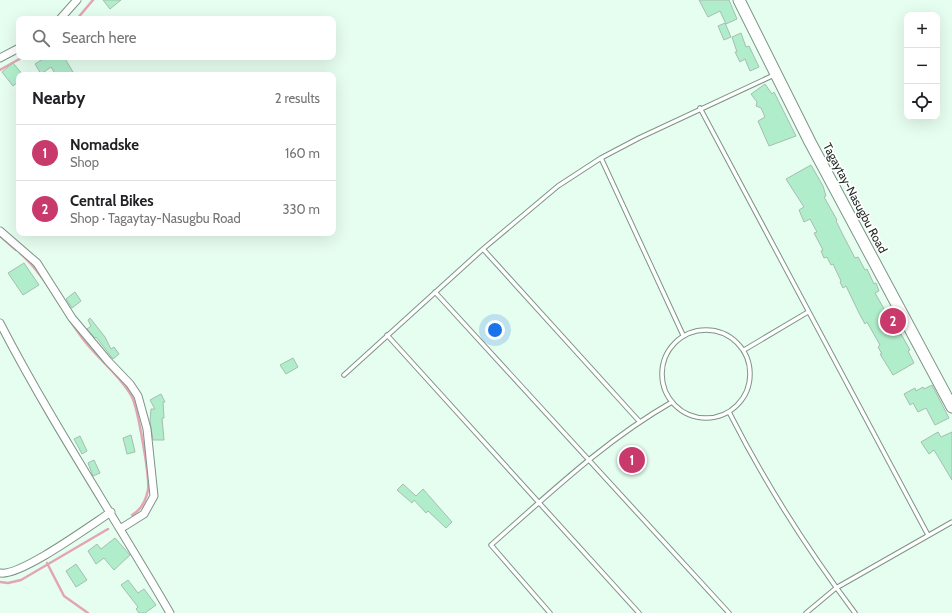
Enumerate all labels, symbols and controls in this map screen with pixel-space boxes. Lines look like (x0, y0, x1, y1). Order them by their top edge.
map controls (904, 12, 940, 120)
button: + (904, 12, 940, 48)
search box (16, 16, 336, 60)
icon: search (30, 27, 52, 49)
text: Search here (62, 29, 137, 47)
button: − (904, 48, 940, 84)
button: locate (904, 84, 940, 120)
text: Nearby (32, 88, 85, 108)
text: 2 results (275, 90, 320, 106)
text: Nomadske (70, 136, 139, 154)
street label: Tagaytay-Nasugbu Road (820, 140, 891, 255)
text: 1 (43, 145, 47, 161)
text: 160 m (285, 145, 320, 161)
text: Shop (70, 154, 99, 170)
text: Central Bikes (70, 192, 154, 210)
text: 2 (42, 201, 48, 217)
text: 330 m (283, 201, 320, 217)
text: Shop · Tagaytay-Nasugbu Road (70, 210, 241, 226)
pin: 2 (880, 306, 906, 336)
your location (485, 320, 505, 340)
pin: 1 (619, 445, 645, 475)

